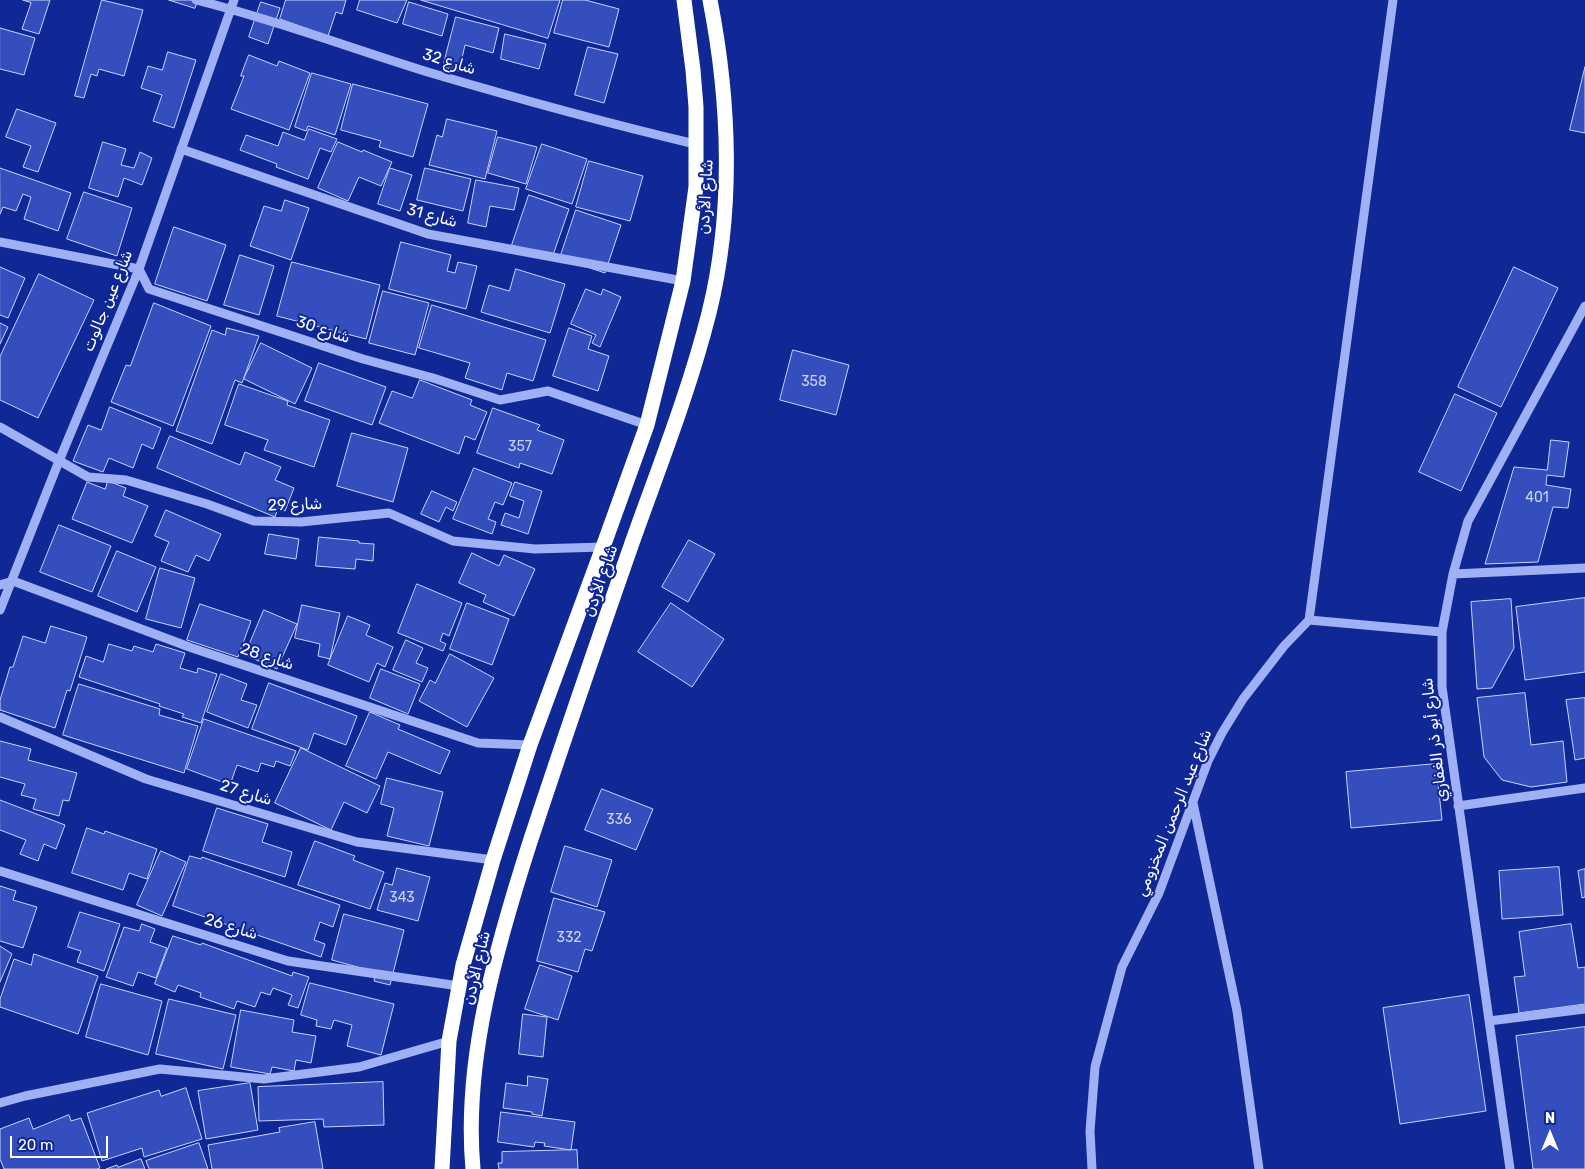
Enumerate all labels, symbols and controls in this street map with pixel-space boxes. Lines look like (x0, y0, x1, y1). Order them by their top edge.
street label: شارع 32 (420, 45, 478, 79)
street label: شارع الأردن (694, 159, 718, 235)
street label: شارع 31 (404, 200, 460, 232)
street label: شارع عين جالوت (79, 247, 137, 355)
street label: شارع 30 (294, 312, 352, 348)
house number: 358 (801, 374, 827, 390)
house number: 357 (508, 439, 532, 455)
house number: 401 (1525, 490, 1549, 506)
street label: شارع 29 (267, 494, 323, 516)
street label: شارع الأردن (580, 542, 622, 620)
street label: شارع 28 (238, 639, 296, 675)
street label: شارع أبو ذر الغفاري (1418, 677, 1452, 803)
street label: شارع عبد الرحمن المخزومي (1132, 727, 1216, 899)
street label: شارع 27 (218, 776, 274, 810)
house number: 336 (606, 812, 632, 828)
house number: 343 (389, 890, 415, 906)
street label: شارع 26 (202, 910, 260, 944)
street label: شارع الأردن (459, 929, 495, 1007)
house number: 332 (556, 930, 582, 946)
north arrow (1525, 1109, 1575, 1159)
text: N (1545, 1110, 1555, 1127)
scale bar (12, 1126, 110, 1158)
text: 20 m (18, 1136, 53, 1154)

